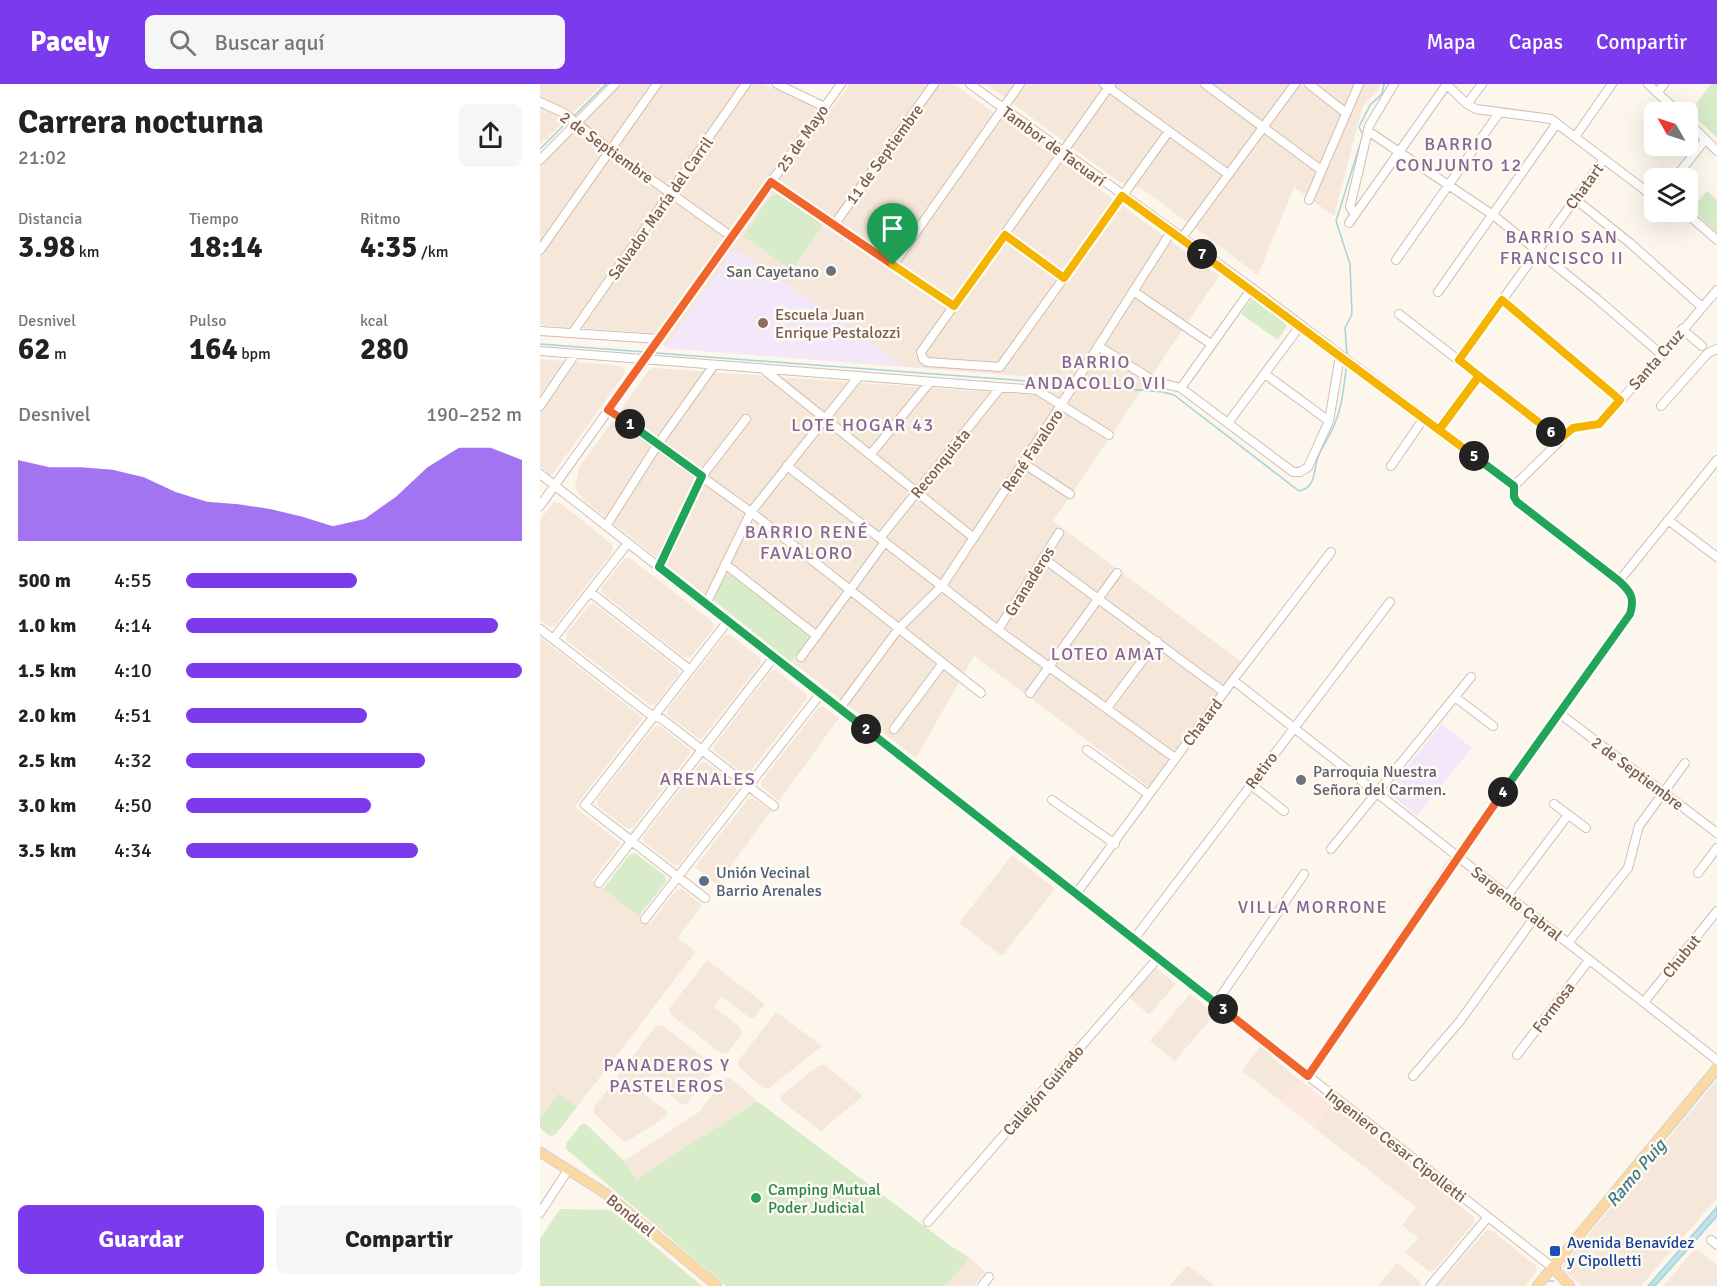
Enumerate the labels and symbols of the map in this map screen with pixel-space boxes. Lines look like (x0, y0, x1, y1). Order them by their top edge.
street label: 25 de Mayo (772, 101, 833, 176)
street label: 11 de Septiembre (842, 101, 928, 209)
street label: Tambor de Tacuarí (998, 102, 1110, 192)
north arrow (1644, 102, 1698, 156)
street label: 2 de Septiembre (556, 107, 657, 188)
street label: Salvador María del Carril (604, 133, 718, 284)
district label: BARRIO CONJUNTO 12 (1395, 133, 1523, 176)
street label: Chatart (1561, 159, 1608, 213)
pin (867, 203, 918, 265)
district label: BARRIO SAN FRANCISCO II (1500, 226, 1624, 269)
pin: 7 (1187, 239, 1217, 269)
place label: San Cayetano (726, 262, 819, 282)
marker: San Cayetano (824, 264, 838, 278)
place label: Escuela Juan Enrique Pestalozzi (775, 305, 901, 343)
marker: Escuela Juan Enrique Pestalozzi (756, 316, 770, 330)
street label: Santa Cruz (1625, 325, 1689, 394)
district label: BARRIO ANDACOLLO VII (1025, 351, 1167, 394)
street label: René Favaloro (998, 405, 1068, 496)
pin: 1 (615, 409, 645, 439)
district label: LOTE HOGAR 43 (791, 414, 935, 436)
pin: 6 (1536, 417, 1566, 447)
street label: Reconquista (907, 425, 975, 503)
pin: 5 (1459, 441, 1489, 471)
district label: BARRIO RENÉ FAVALORO (745, 521, 869, 564)
street label: Granaderos (1001, 543, 1059, 620)
district label: LOTEO AMAT (1051, 643, 1165, 665)
street label: Chatard (1178, 695, 1227, 750)
pin: 2 (851, 714, 881, 744)
street label: 2 de Septiembre (1587, 733, 1688, 815)
street label: Retiro (1241, 748, 1282, 793)
place label: Parroquia Nuestra Señora del Carmen. (1313, 762, 1446, 800)
district label: ARENALES (660, 768, 756, 790)
marker: Parroquia Nuestra Señora del Carmen. (1294, 773, 1308, 787)
pin: 4 (1488, 777, 1518, 807)
street label: Sargento Cabral (1467, 862, 1566, 946)
place label: Unión Vecinal Barrio Arenales (716, 863, 822, 901)
marker: Unión Vecinal Barrio Arenales (697, 874, 711, 888)
district label: VILLA MORRONE (1238, 896, 1388, 918)
street label: Chubut (1658, 931, 1706, 982)
street label: Formosa (1528, 978, 1579, 1037)
pin: 3 (1208, 994, 1238, 1024)
street label: Callejón Guirado (999, 1041, 1089, 1140)
district label: PANADEROS Y PASTELEROS (603, 1054, 731, 1097)
street label: Ingeniero Cesar Cipolletti (1321, 1084, 1470, 1207)
water label: Ramo Puig (1601, 1134, 1672, 1211)
place label: Camping Mutual Poder Judicial (768, 1180, 881, 1218)
street label: Bonduel (602, 1190, 659, 1242)
marker: Camping Mutual Poder Judicial (749, 1191, 763, 1205)
place label: Avenida Benavídez y Cipolletti (1567, 1233, 1694, 1271)
marker: Avenida Benavídez y Cipolletti (1548, 1244, 1562, 1258)

